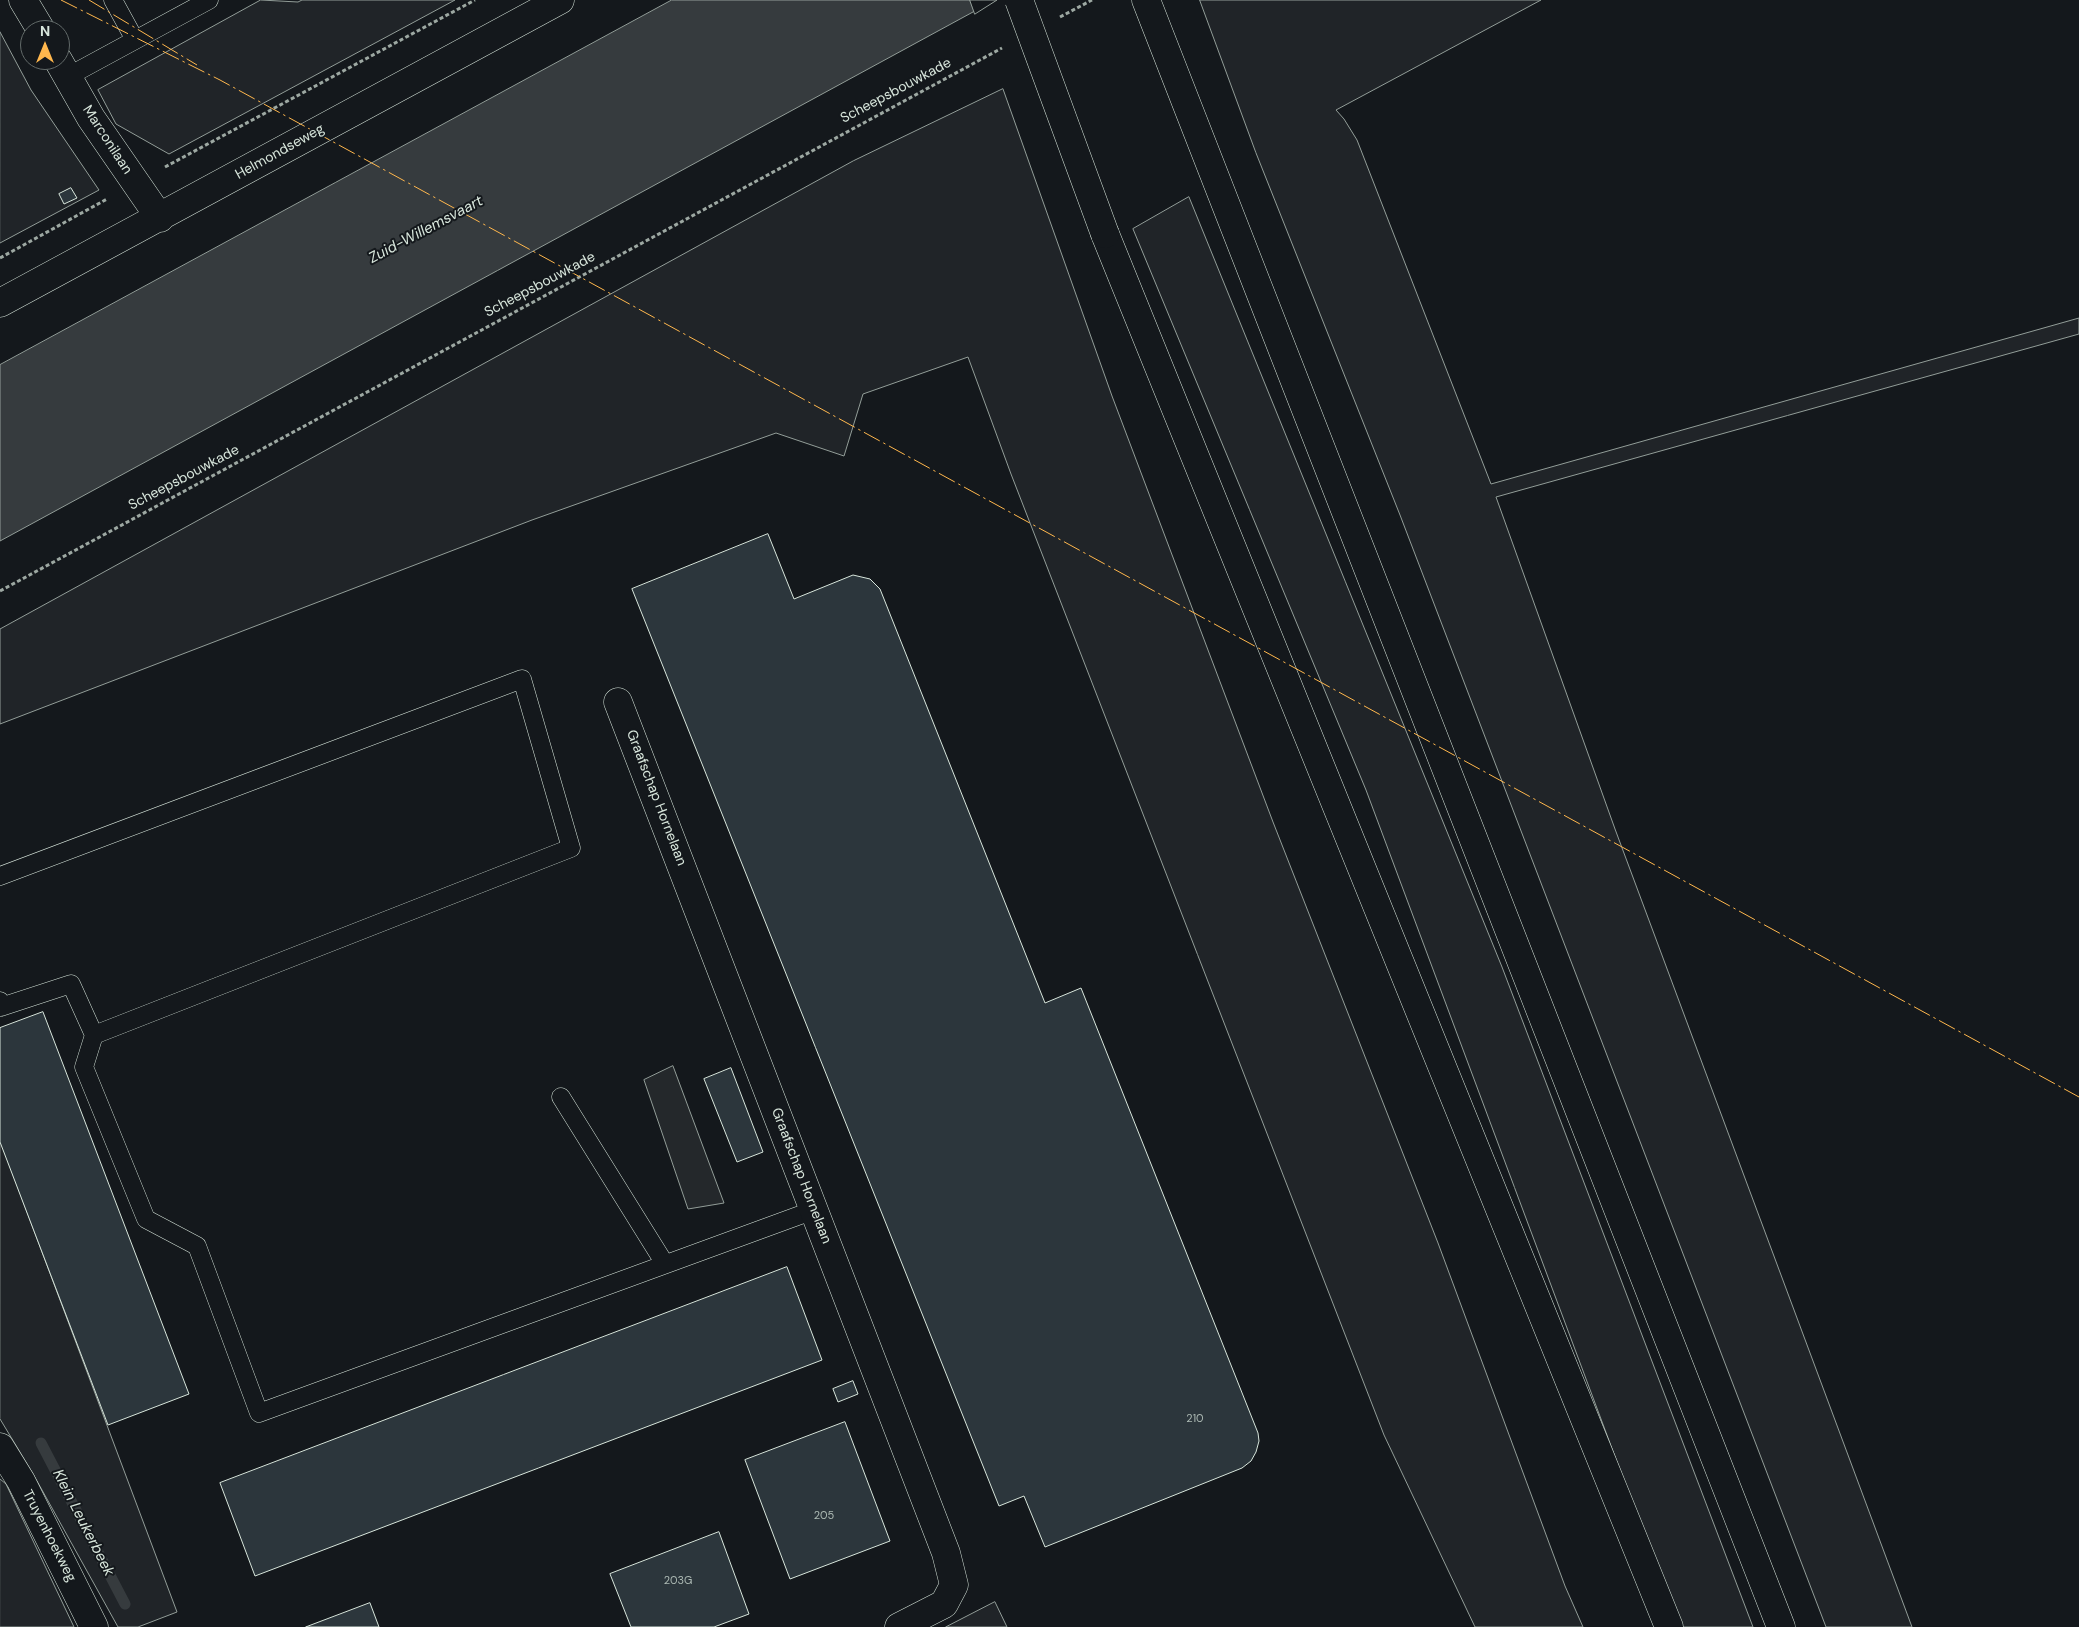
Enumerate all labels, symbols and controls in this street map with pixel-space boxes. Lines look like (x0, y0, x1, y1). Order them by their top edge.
north arrow (20, 20, 70, 70)
text: N (40, 22, 50, 40)
street label: Scheepsbouwkade (838, 55, 954, 127)
street label: Marconilaan (79, 103, 135, 177)
street label: Helmondseweg (233, 121, 327, 183)
water label: Zuid-Willemsvaart (366, 192, 486, 268)
street label: Scheepsbouwkade (482, 249, 598, 321)
street label: Scheepsbouwkade (126, 442, 242, 514)
street label: Graafschap Hornelaan (622, 728, 690, 868)
street label: Graafschap Hornelaan (767, 1106, 835, 1246)
house number: 210 (1186, 1412, 1204, 1426)
water label: Klein Leukerbeek (48, 1467, 118, 1579)
street label: Truyenhoekweg (19, 1487, 79, 1585)
house number: 205 (814, 1509, 834, 1523)
house number: 203G (664, 1574, 692, 1588)

